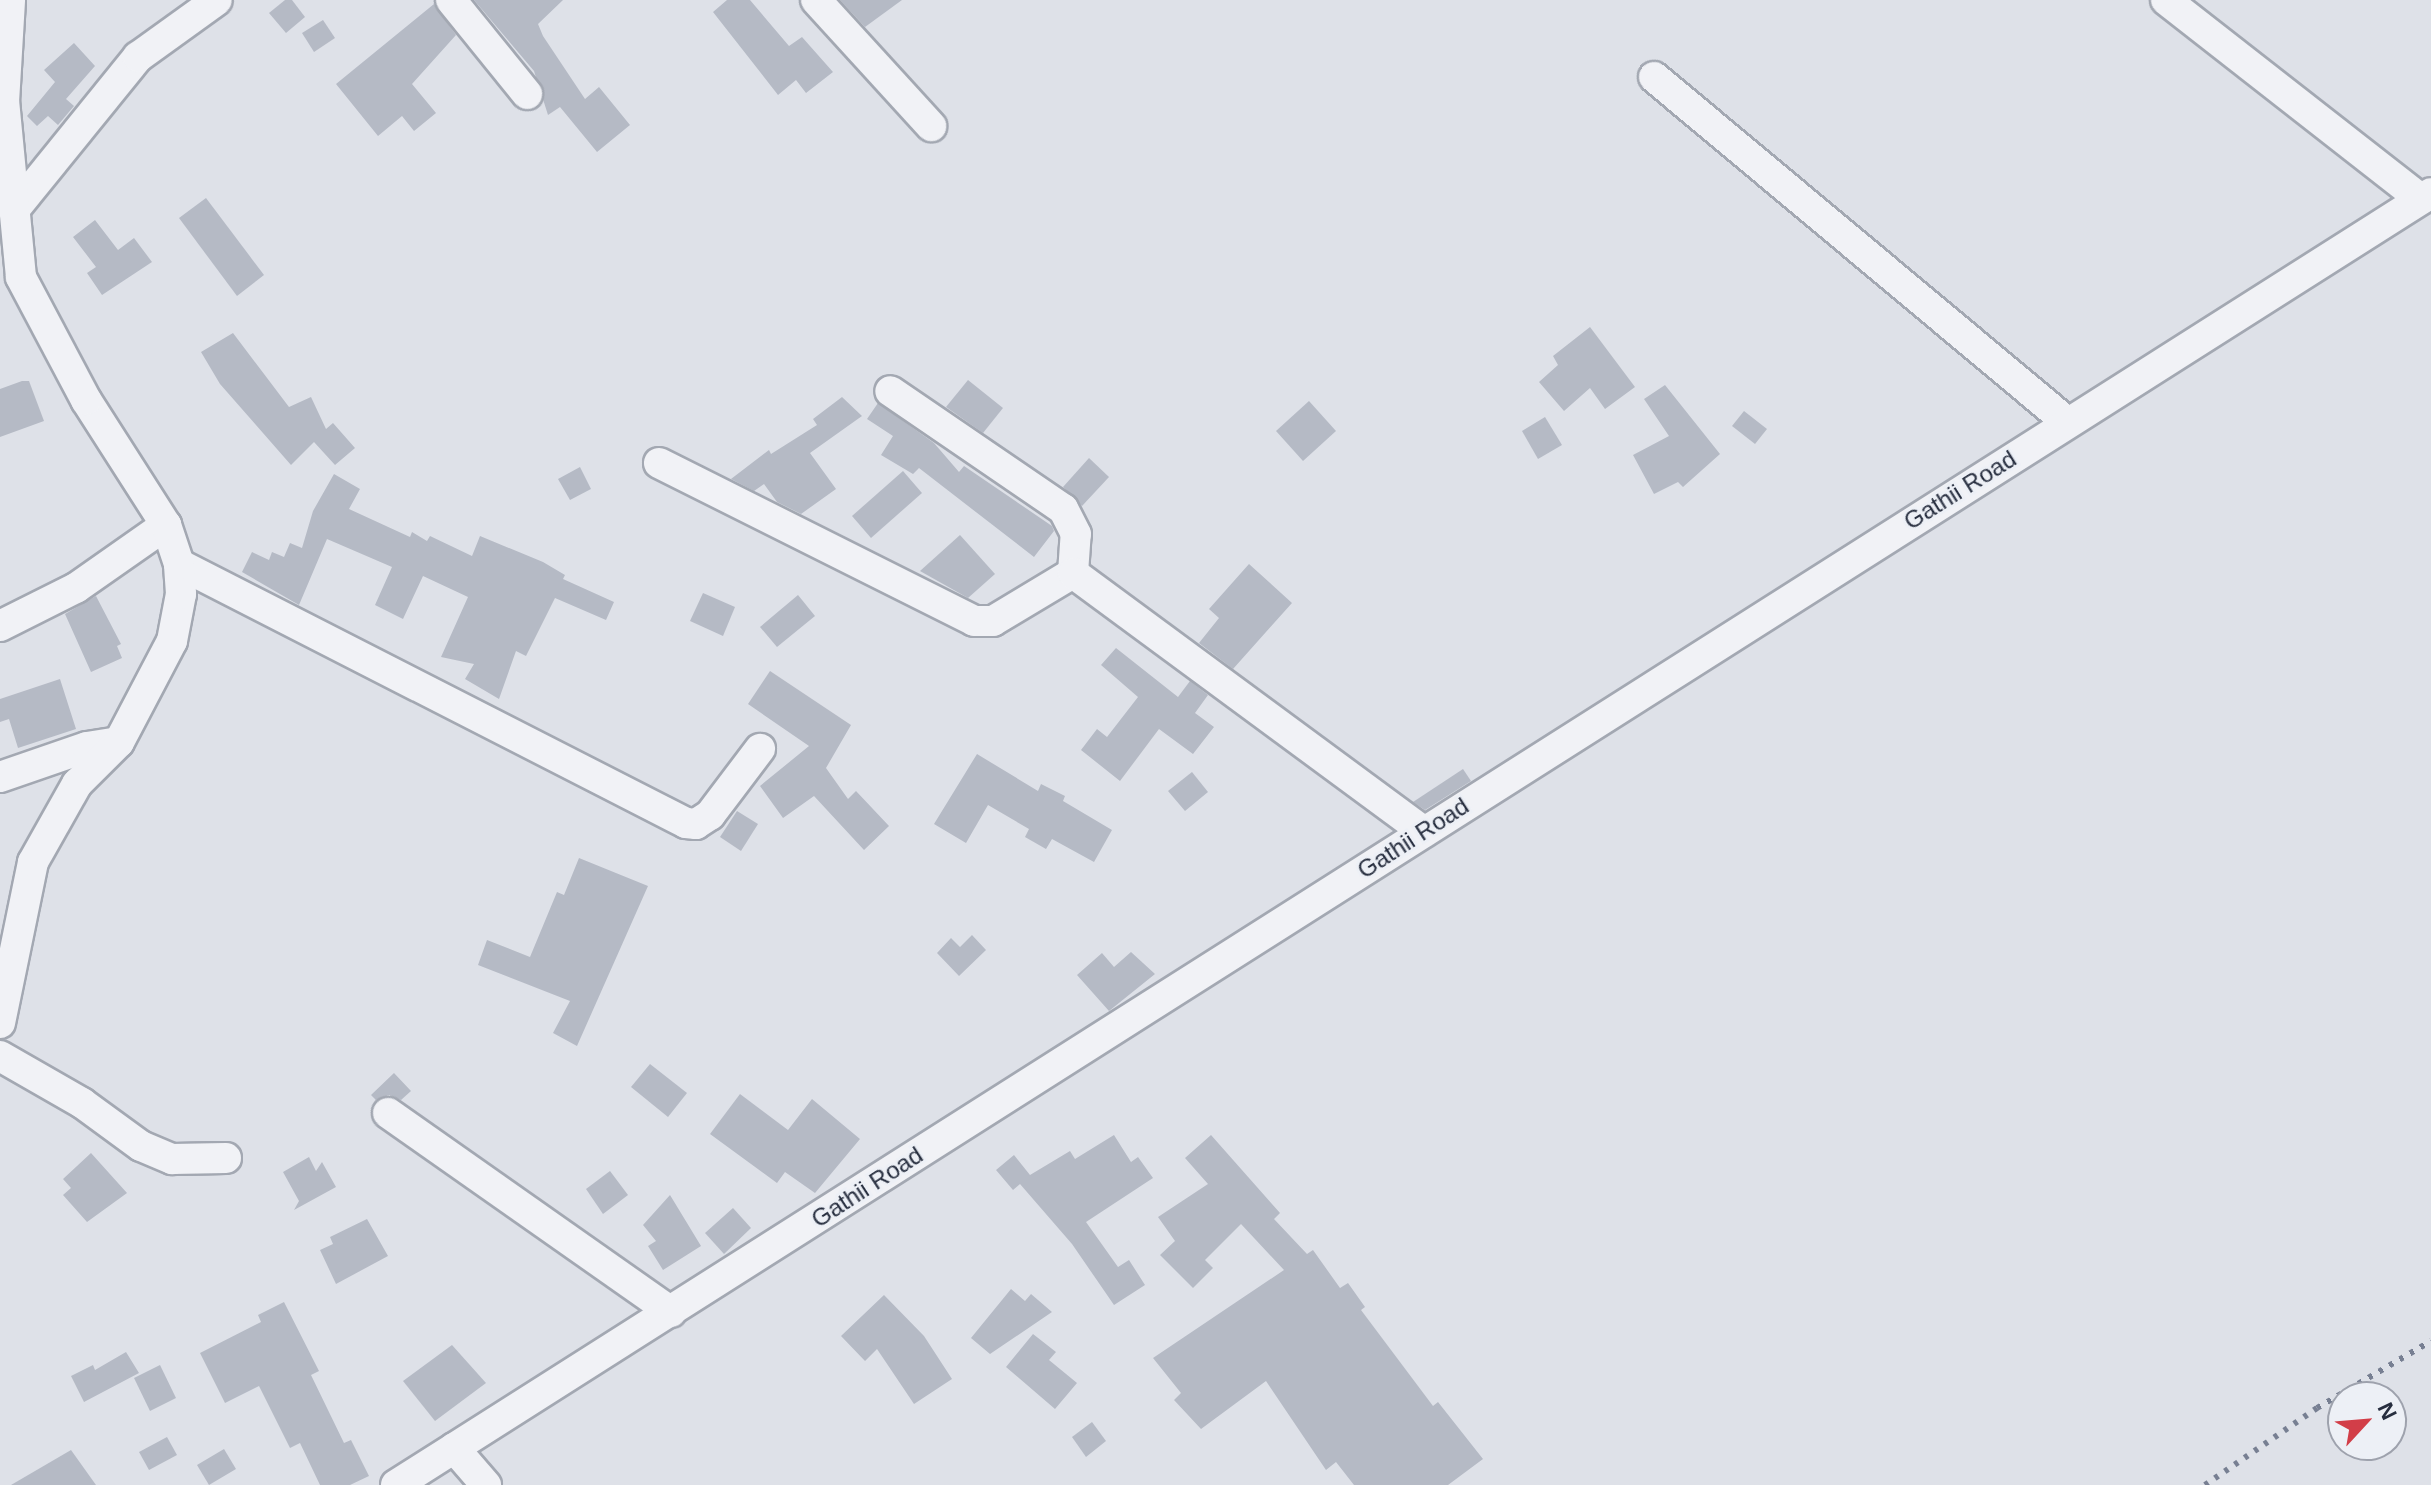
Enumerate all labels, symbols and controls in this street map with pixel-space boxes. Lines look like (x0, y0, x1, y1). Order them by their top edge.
street label: Gathii Road (1899, 444, 2021, 536)
street label: Gathii Road (1352, 791, 1474, 885)
street label: Gathii Road (806, 1140, 928, 1234)
north arrow (2327, 1381, 2407, 1461)
text: N (2373, 1399, 2402, 1424)

